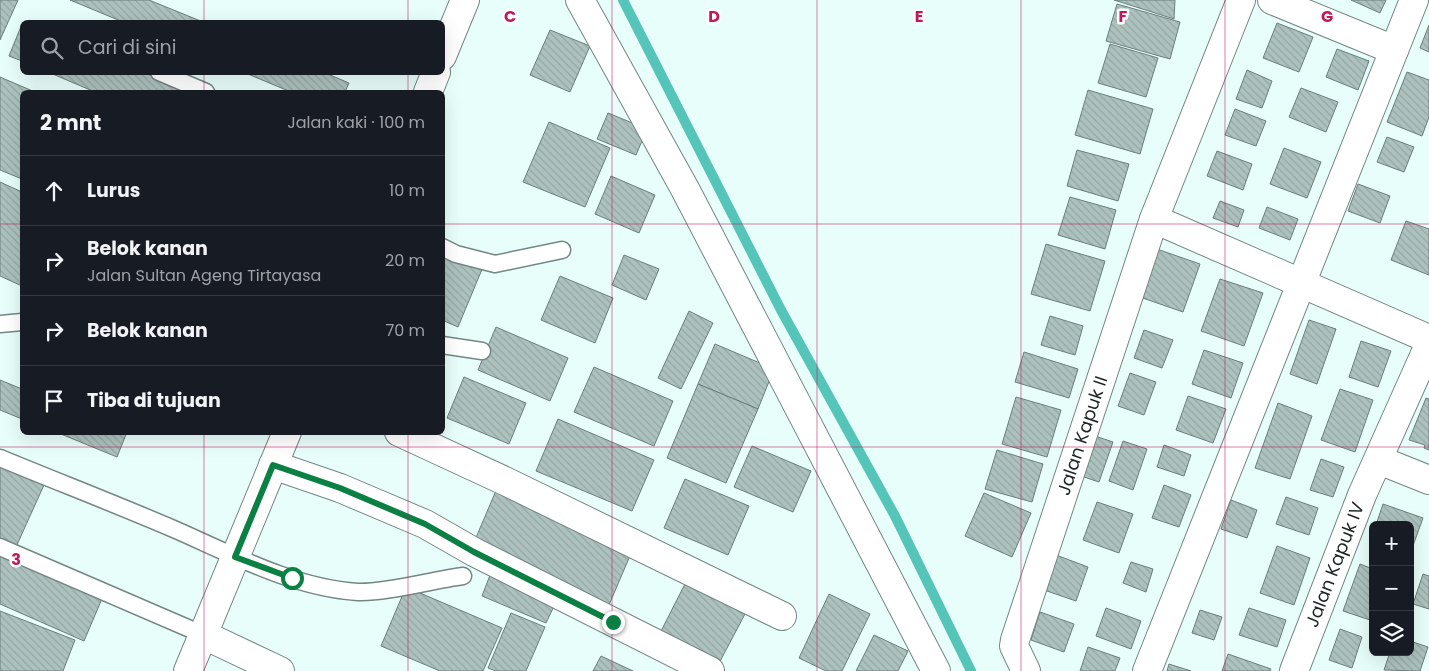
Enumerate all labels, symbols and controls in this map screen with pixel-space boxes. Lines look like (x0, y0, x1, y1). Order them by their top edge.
text: C (504, 5, 516, 28)
text: D (708, 5, 720, 28)
text: E (915, 5, 923, 28)
text: F (1119, 5, 1128, 28)
text: G (1321, 5, 1333, 28)
search box (20, 20, 445, 75)
icon: search (38, 34, 66, 62)
text: Cari di sini (78, 34, 176, 61)
text: 2 mnt (40, 108, 101, 137)
text: Jalan kaki · 100 m (287, 111, 425, 134)
icon: ahead (40, 177, 68, 205)
text: Lurus (87, 177, 140, 204)
text: 10 m (389, 179, 425, 202)
text: Belok kanan (87, 235, 208, 262)
icon: right (40, 247, 68, 275)
text: 20 m (385, 249, 425, 272)
text: Jalan Sultan Ageng Tirtayasa (87, 264, 321, 287)
icon: right (40, 317, 68, 345)
text: Belok kanan (87, 317, 208, 344)
text: 70 m (385, 319, 425, 342)
street label: Jalan Kapuk II (1051, 373, 1113, 498)
icon: arrive (40, 387, 68, 415)
text: Tiba di tujuan (87, 387, 221, 414)
street label: Jalan Kapuk IV (1299, 498, 1370, 631)
map controls (1369, 521, 1414, 656)
button: + (1369, 521, 1414, 566)
text: 3 (11, 548, 21, 571)
button: − (1369, 566, 1414, 611)
route start (281, 567, 304, 590)
route end (602, 611, 625, 634)
button: layers (1369, 611, 1414, 656)

